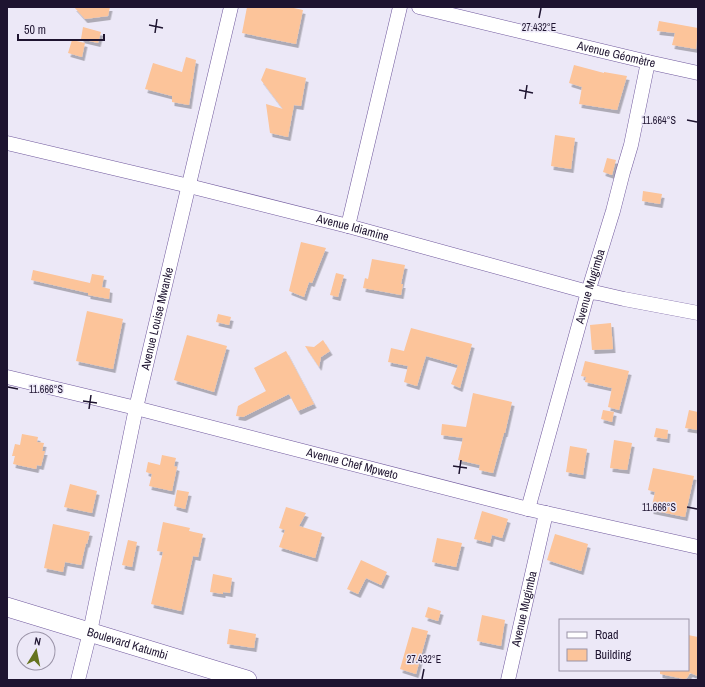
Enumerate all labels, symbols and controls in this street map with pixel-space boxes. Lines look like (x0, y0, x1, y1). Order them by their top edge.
scale bar (18, 16, 104, 42)
text: 27.432°E (522, 21, 556, 34)
text: 50 m (24, 22, 46, 38)
street label: Avenue Géomètre (575, 37, 657, 71)
text: 11.664°S (642, 114, 677, 127)
street label: Avenue Idiamine (314, 210, 391, 245)
street label: Avenue Mugimba (571, 247, 609, 327)
street label: Avenue Louise Mwanke (137, 266, 177, 373)
text: 11.666°S (29, 383, 64, 396)
street label: Avenue Chef Mpweto (304, 444, 400, 483)
text: 11.666°S (642, 501, 677, 514)
street label: Avenue Mugimba (508, 569, 541, 649)
legend (559, 619, 689, 671)
street label: Boulevard Katumbi (85, 624, 170, 664)
text: Road (595, 627, 619, 643)
north arrow (16, 631, 56, 671)
text: N (33, 634, 42, 649)
text: Building (595, 647, 632, 663)
text: 27.432°E (407, 653, 441, 666)

